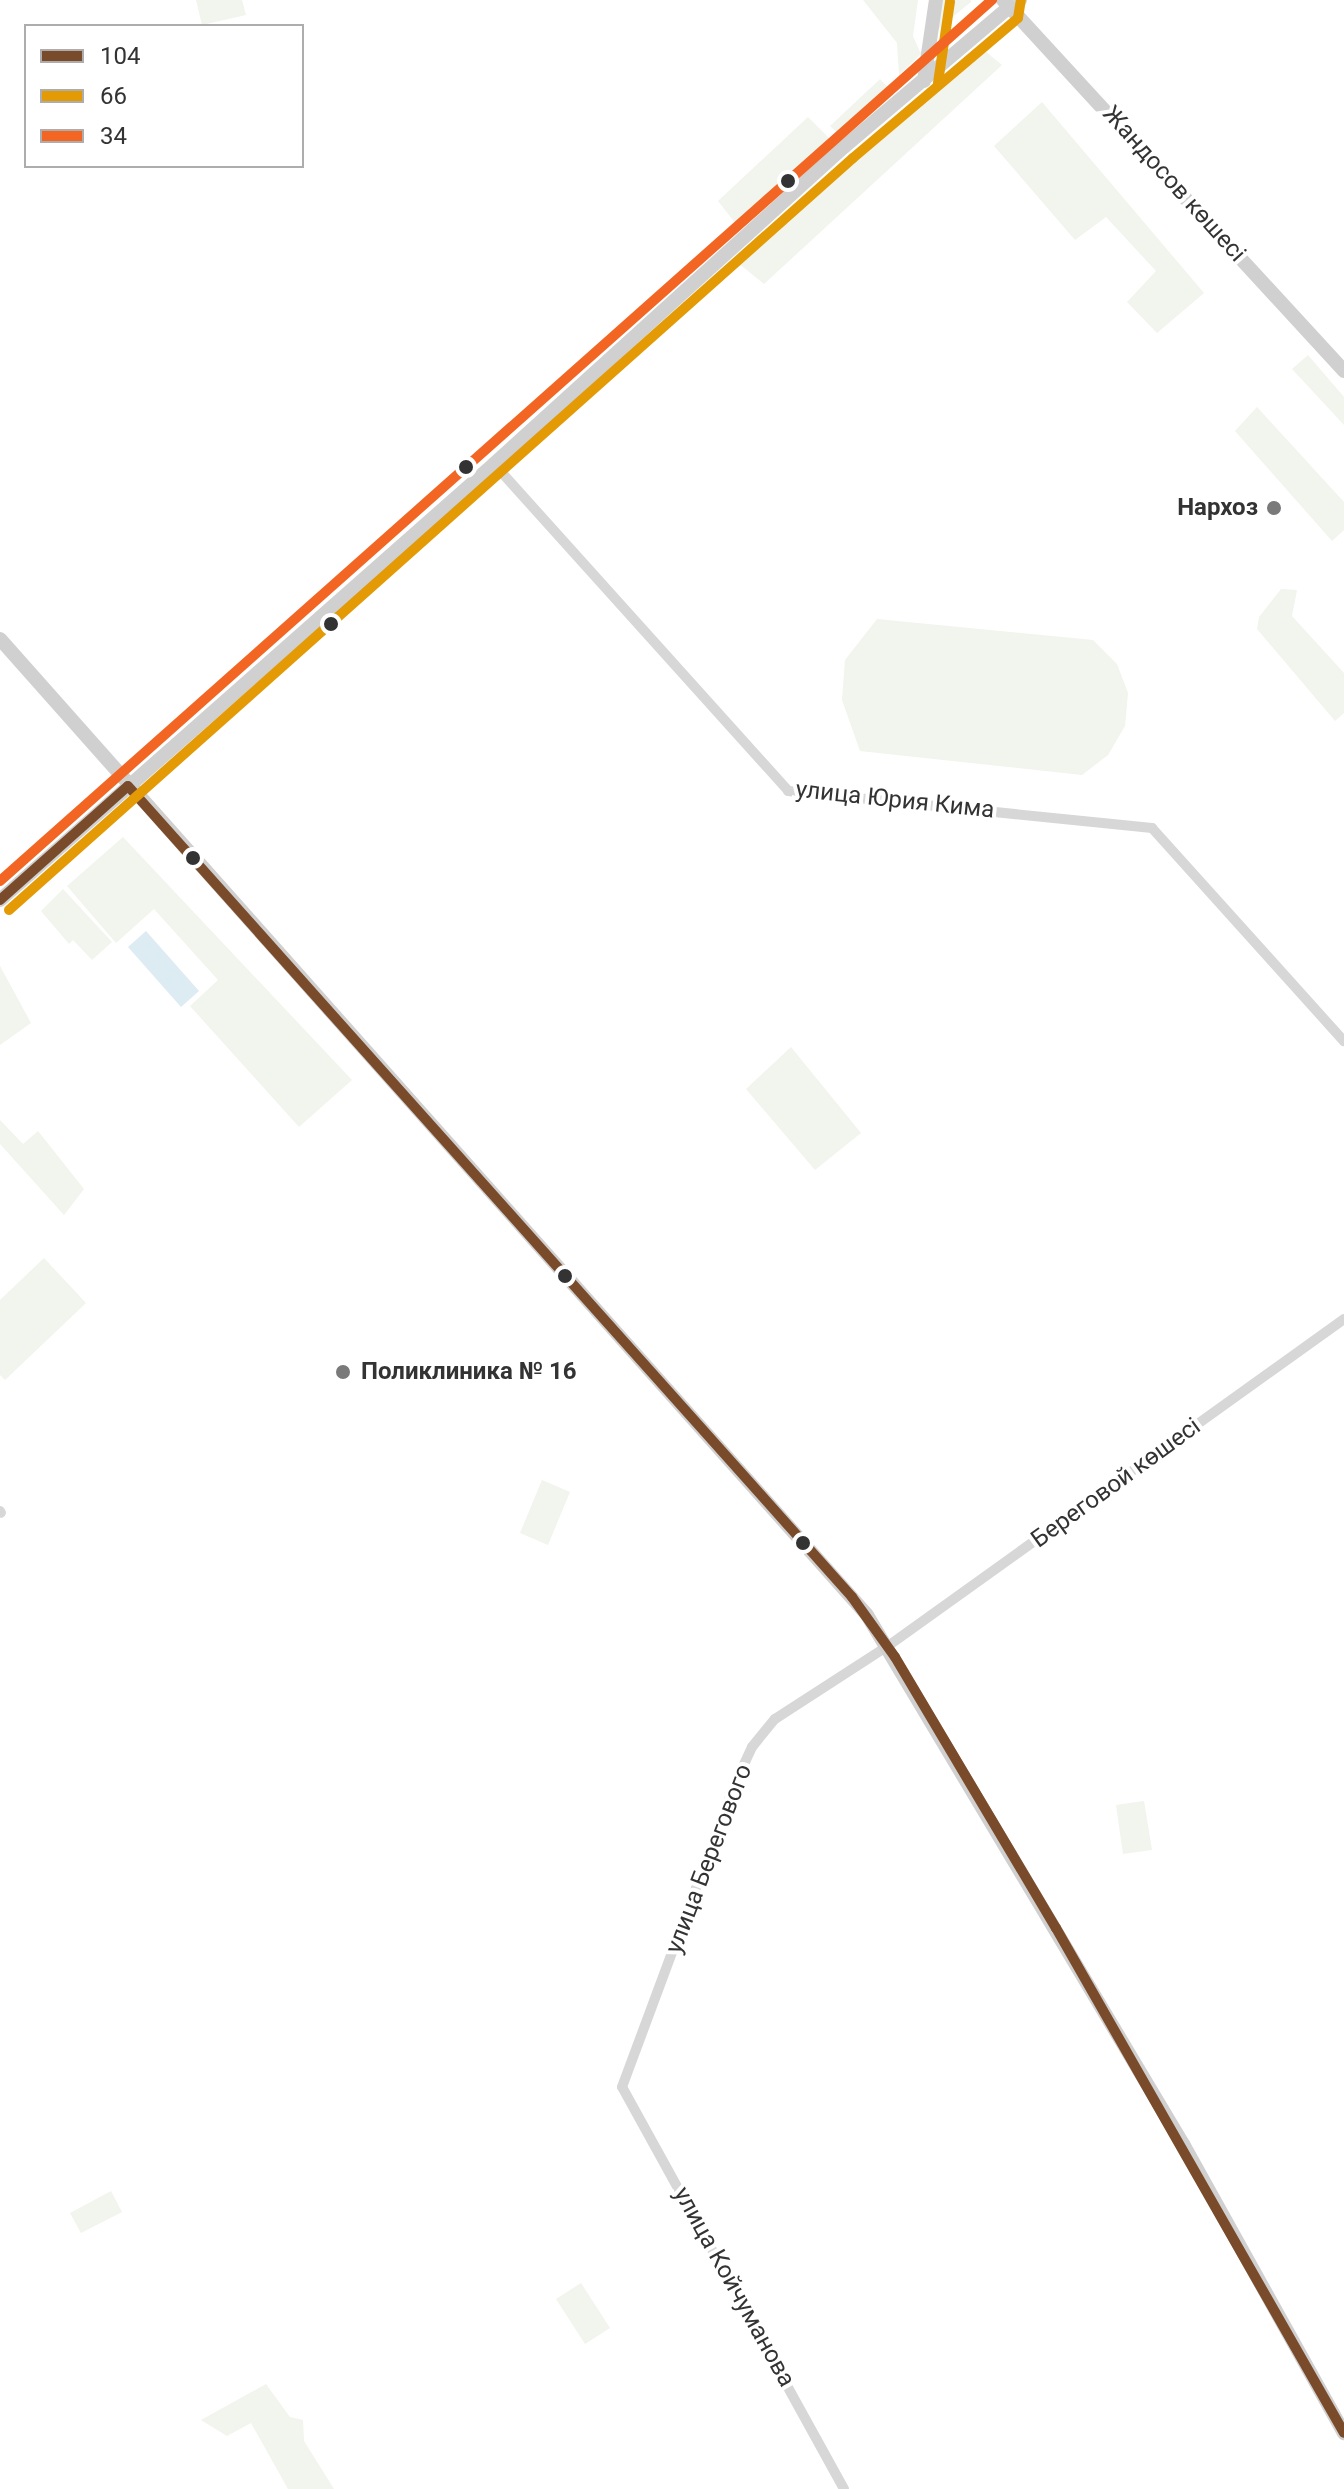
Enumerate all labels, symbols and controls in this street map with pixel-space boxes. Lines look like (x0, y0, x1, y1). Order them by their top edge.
legend (24, 24, 304, 168)
text: 104 (100, 42, 140, 70)
text: 66 (100, 82, 127, 110)
street label: Жандосов көшесі (1096, 100, 1252, 268)
text: 34 (100, 122, 127, 150)
unlabelled marker (780, 173, 796, 189)
unlabelled marker (458, 459, 474, 475)
place label: Нархоз (1177, 494, 1258, 522)
marker: Нархоз (1265, 499, 1283, 517)
unlabelled marker (323, 616, 339, 632)
street label: улица Юрия Кима (794, 775, 996, 825)
unlabelled marker (185, 850, 201, 866)
unlabelled marker (557, 1268, 573, 1284)
place label: Поликлиника № 16 (361, 1358, 577, 1386)
marker: Поликлиника № 16 (332, 1361, 354, 1383)
street label: Береговой көшесі (1026, 1412, 1206, 1554)
unlabelled marker (795, 1535, 811, 1551)
street label: улица Берегового (660, 1760, 758, 1958)
street label: улица Койчуманова (667, 2182, 801, 2392)

